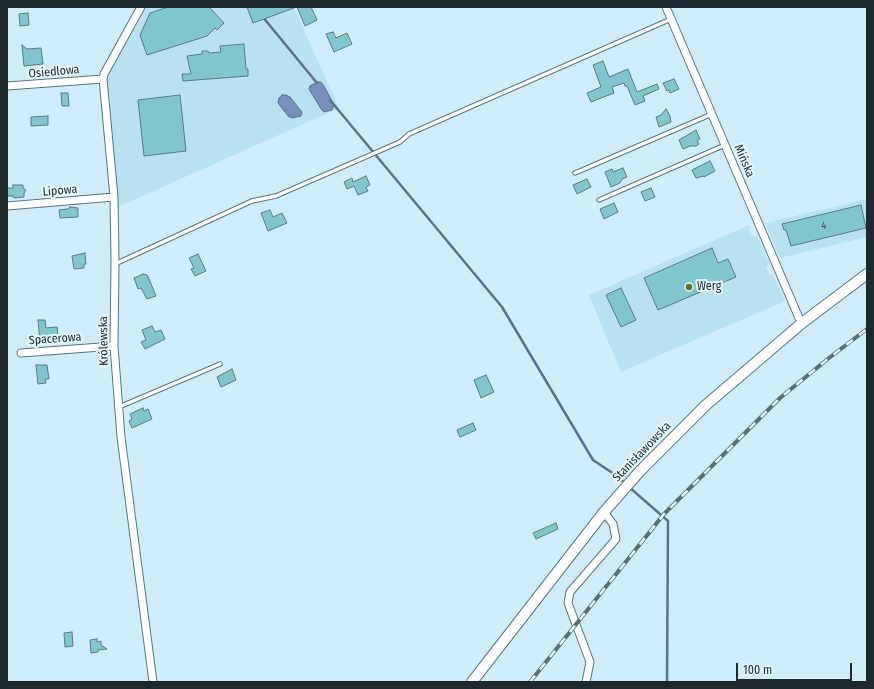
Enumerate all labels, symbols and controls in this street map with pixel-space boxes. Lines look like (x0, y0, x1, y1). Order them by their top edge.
street label: Osiedlowa (28, 63, 80, 81)
street label: Mińska (731, 142, 757, 180)
street label: Lipowa (42, 182, 78, 200)
house number: 4 (822, 220, 826, 232)
place label: Werg (697, 280, 721, 294)
marker: Werg (684, 282, 694, 292)
street label: Królewska (96, 316, 112, 366)
street label: Spacerowa (28, 330, 82, 348)
street label: Stanisławowska (610, 419, 674, 485)
scale bar (738, 655, 854, 681)
text: 100 m (743, 663, 772, 677)

